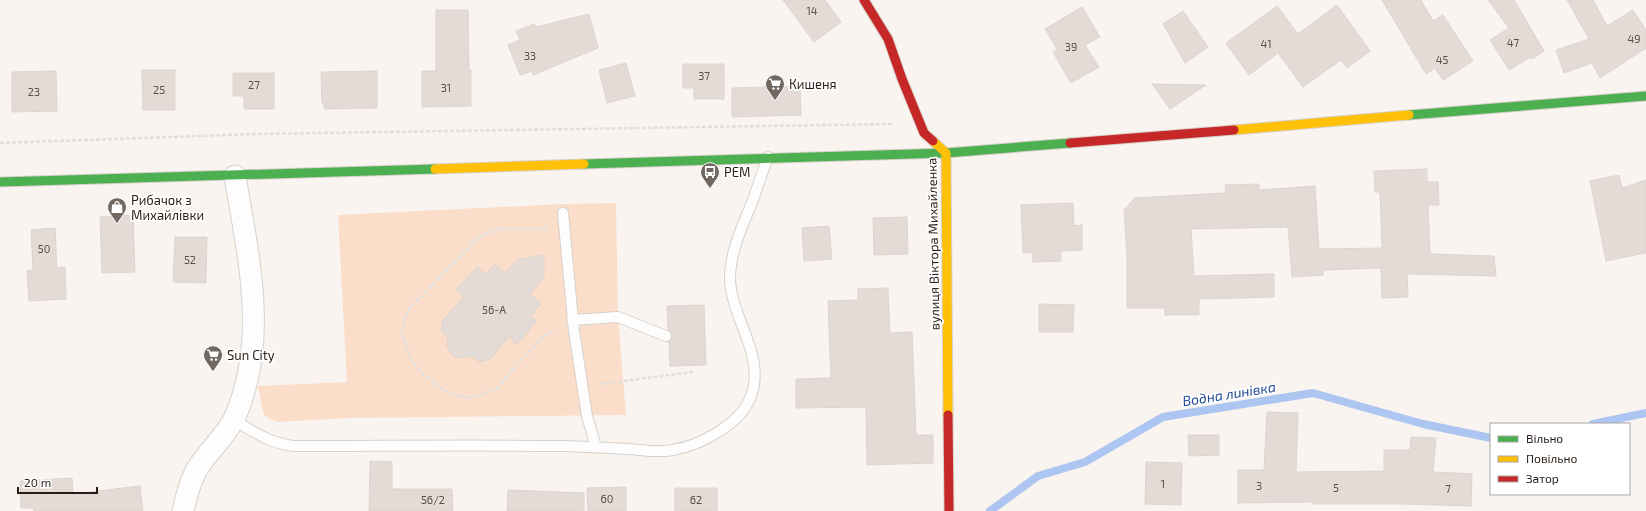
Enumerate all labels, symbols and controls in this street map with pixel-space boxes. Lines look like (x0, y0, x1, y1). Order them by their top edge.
house number: 14 (806, 4, 818, 17)
house number: 49 (1627, 32, 1641, 45)
house number: 47 (1507, 36, 1520, 49)
house number: 41 (1260, 37, 1272, 50)
house number: 39 (1065, 40, 1077, 53)
house number: 33 (524, 49, 536, 62)
house number: 45 (1436, 53, 1448, 66)
house number: 37 (698, 69, 710, 82)
supermarket icon: Кишеня (764, 73, 786, 101)
place label: Кишеня (789, 76, 837, 92)
house number: 27 (248, 78, 260, 91)
house number: 31 (441, 81, 451, 94)
house number: 25 (153, 83, 165, 96)
house number: 23 (28, 85, 40, 98)
street label: вулиця Віктора Михайленка (923, 158, 943, 330)
bus stop icon: РЕМ (699, 161, 721, 189)
place label: РЕМ (724, 164, 750, 180)
place label: Рибачок з Михайлівки (131, 192, 204, 223)
shop icon: Рибачок з Михайлівки (106, 196, 128, 224)
house number: 50 (38, 242, 50, 255)
house number: 52 (184, 253, 196, 266)
house number: 56-А (482, 303, 506, 316)
supermarket icon: Sun City (202, 344, 224, 372)
place label: Sun City (227, 347, 275, 363)
water label: Водна линівка (1181, 378, 1277, 409)
legend (1490, 423, 1630, 495)
text: Вільно (1526, 431, 1563, 445)
text: Повільно (1526, 451, 1577, 465)
scale bar (18, 469, 97, 495)
text: Затор (1526, 471, 1559, 485)
text: 20 m (24, 475, 51, 489)
house number: 1 (1161, 477, 1165, 490)
house number: 3 (1256, 479, 1262, 492)
house number: 5 (1333, 481, 1339, 494)
house number: 7 (1445, 482, 1451, 495)
house number: 60 (601, 492, 613, 505)
house number: 56/2 (421, 493, 445, 506)
house number: 62 (690, 493, 702, 506)

